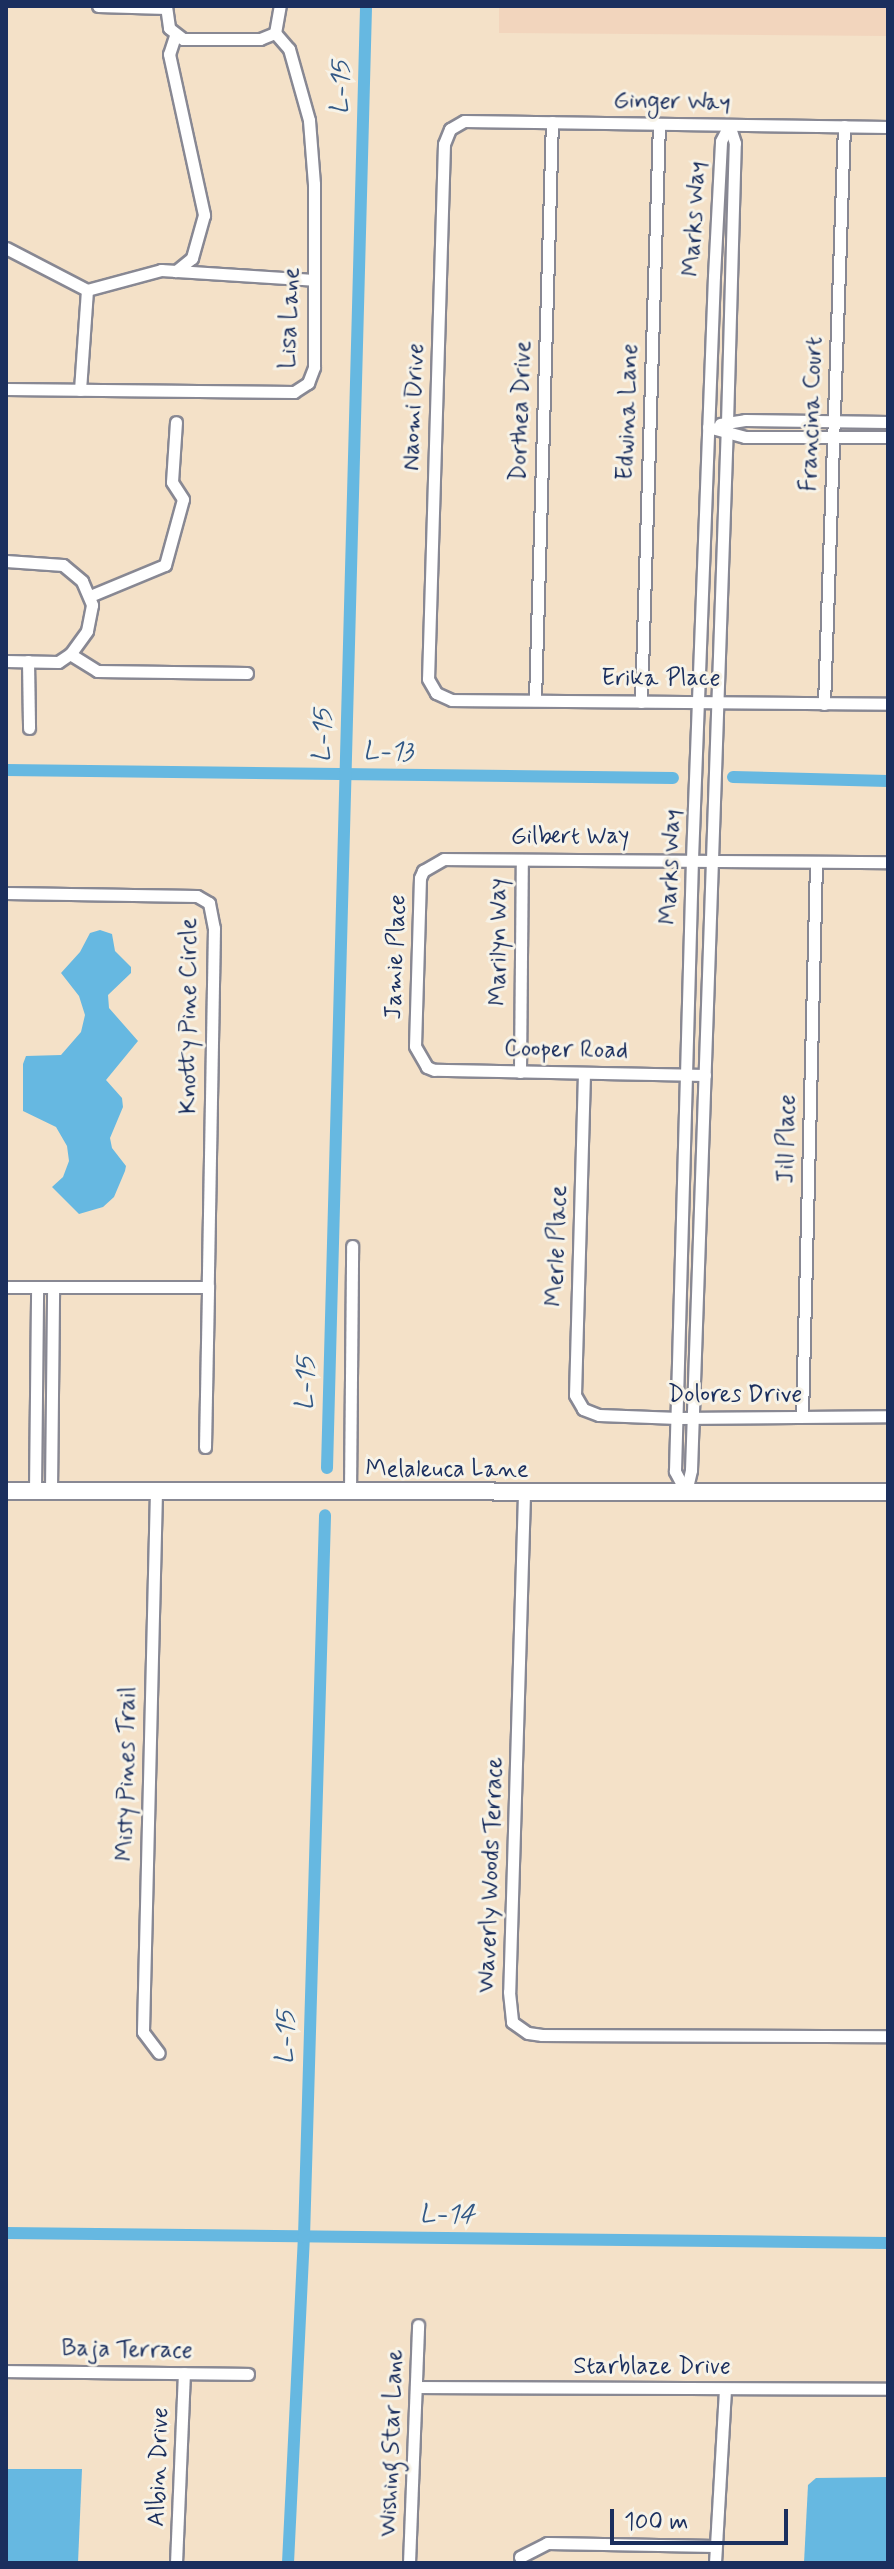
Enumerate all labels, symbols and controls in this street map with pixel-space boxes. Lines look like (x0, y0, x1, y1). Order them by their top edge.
water label: L-15 (325, 61, 359, 115)
street label: Ginger Way (612, 87, 732, 117)
street label: Marks Way (678, 159, 712, 279)
street label: Lisa Lane (274, 267, 306, 369)
street label: Francina Court (795, 334, 829, 494)
street label: Dorthea Drive (504, 341, 538, 481)
street label: Edwina Lane (611, 343, 645, 481)
street label: Naomi Drive (397, 344, 431, 470)
street label: Erika Place (603, 665, 719, 693)
water label: L-15 (307, 709, 341, 763)
water label: L-13 (363, 737, 413, 769)
street label: Marks Way (655, 807, 687, 927)
street label: Gilbert Way (509, 823, 631, 851)
street label: Marilyn Way (485, 876, 513, 1008)
street label: Jamie Place (379, 894, 413, 1020)
street label: Knotty Pine Circle (175, 921, 203, 1111)
street label: Cooper Road (504, 1035, 628, 1065)
street label: Jill Place (772, 1094, 802, 1184)
street label: Merle Place (541, 1186, 573, 1306)
water label: L-15 (290, 1357, 324, 1411)
street label: Dolores Drive (668, 1381, 802, 1409)
street label: Melaleuca Lane (368, 1456, 526, 1484)
street label: Misty Pines Trail (111, 1692, 143, 1856)
street label: Waverly Woods Terrace (472, 1756, 510, 1994)
water label: L-15 (270, 2011, 304, 2065)
water label: L-14 (419, 2200, 475, 2232)
street label: Baja Terrace (62, 2334, 192, 2366)
street label: Wishing Star Lane (374, 2350, 410, 2536)
street label: Starblaze Drive (573, 2353, 731, 2381)
street label: Albin Drive (143, 2407, 175, 2527)
scale bar (614, 2493, 792, 2543)
text: 100 m (624, 2507, 688, 2538)

